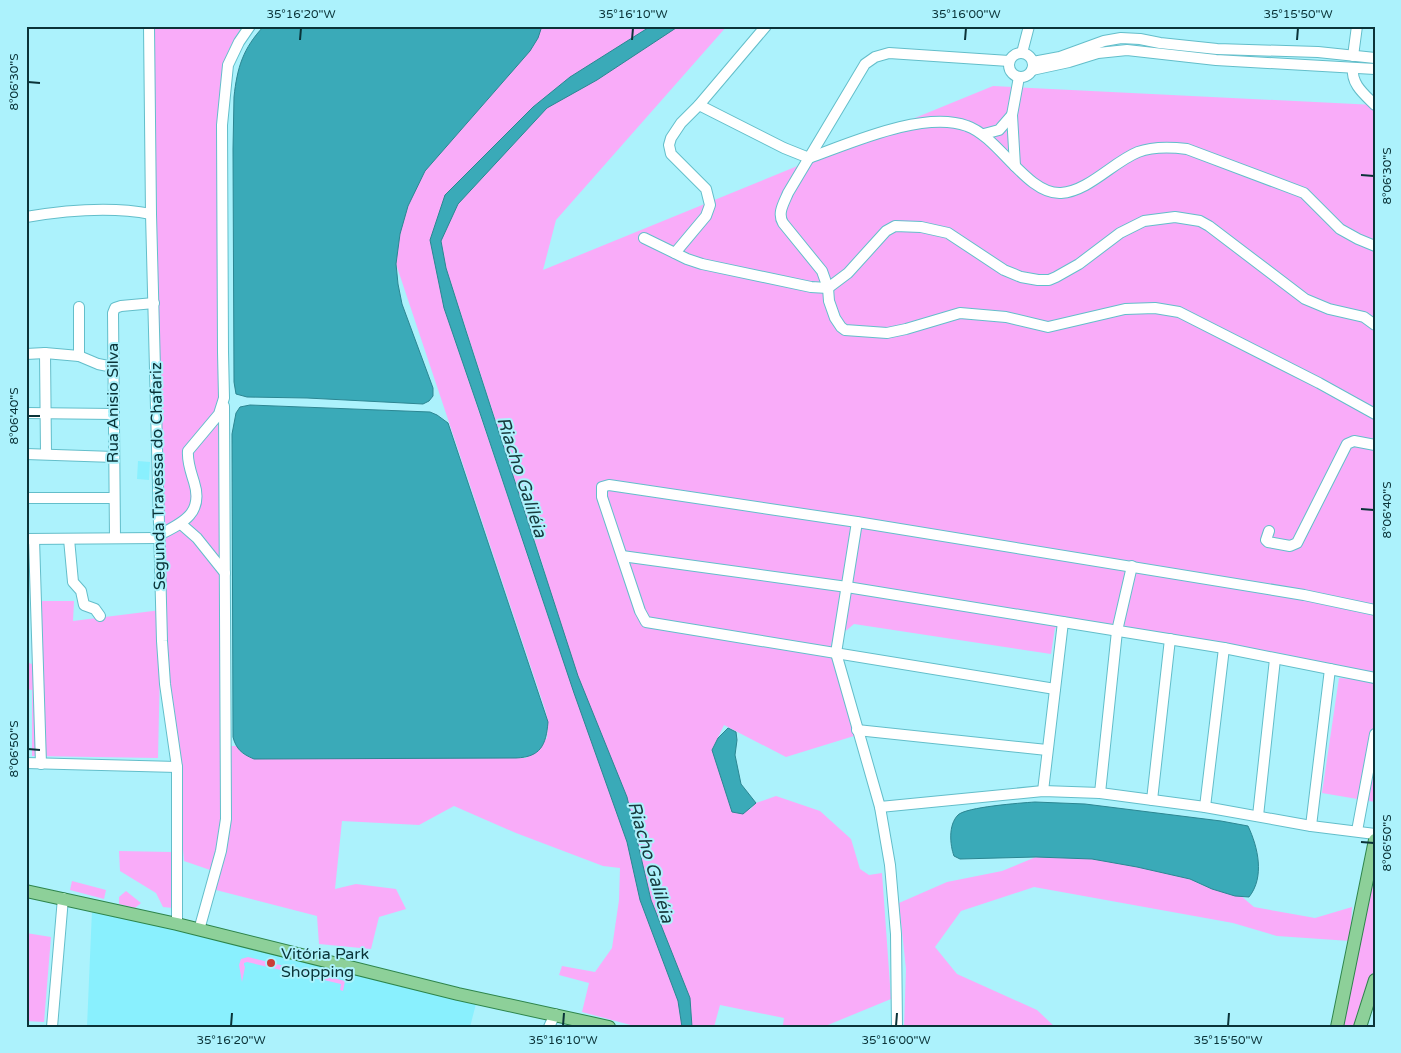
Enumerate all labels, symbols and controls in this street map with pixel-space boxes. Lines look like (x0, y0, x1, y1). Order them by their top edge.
text: 35°16'20"W (266, 7, 336, 21)
text: 35°16'10"W (598, 7, 668, 21)
text: 35°16'00"W (931, 7, 1001, 21)
text: 35°15'50"W (1263, 7, 1333, 21)
text: 8°06'30"S (7, 53, 21, 111)
text: 8°06'30"S (1380, 147, 1394, 205)
street label: Rua Anisio Silva (103, 343, 123, 463)
street label: Segunda Travessa do Chafariz (146, 362, 170, 590)
text: 8°06'40"S (7, 387, 21, 445)
water label: Riacho Galiléia (492, 414, 552, 541)
text: 8°06'40"S (1380, 481, 1394, 539)
text: 8°06'50"S (7, 720, 21, 778)
water label: Riacho Galiléia (623, 799, 679, 926)
text: 8°06'50"S (1380, 814, 1394, 872)
place label: Vitória Park Shopping (281, 944, 369, 982)
marker: Vitória Park Shopping (265, 957, 277, 969)
text: 35°16'20"W (196, 1033, 266, 1047)
text: 35°16'10"W (528, 1033, 598, 1047)
text: 35°16'00"W (861, 1033, 931, 1047)
text: 35°15'50"W (1193, 1033, 1263, 1047)

